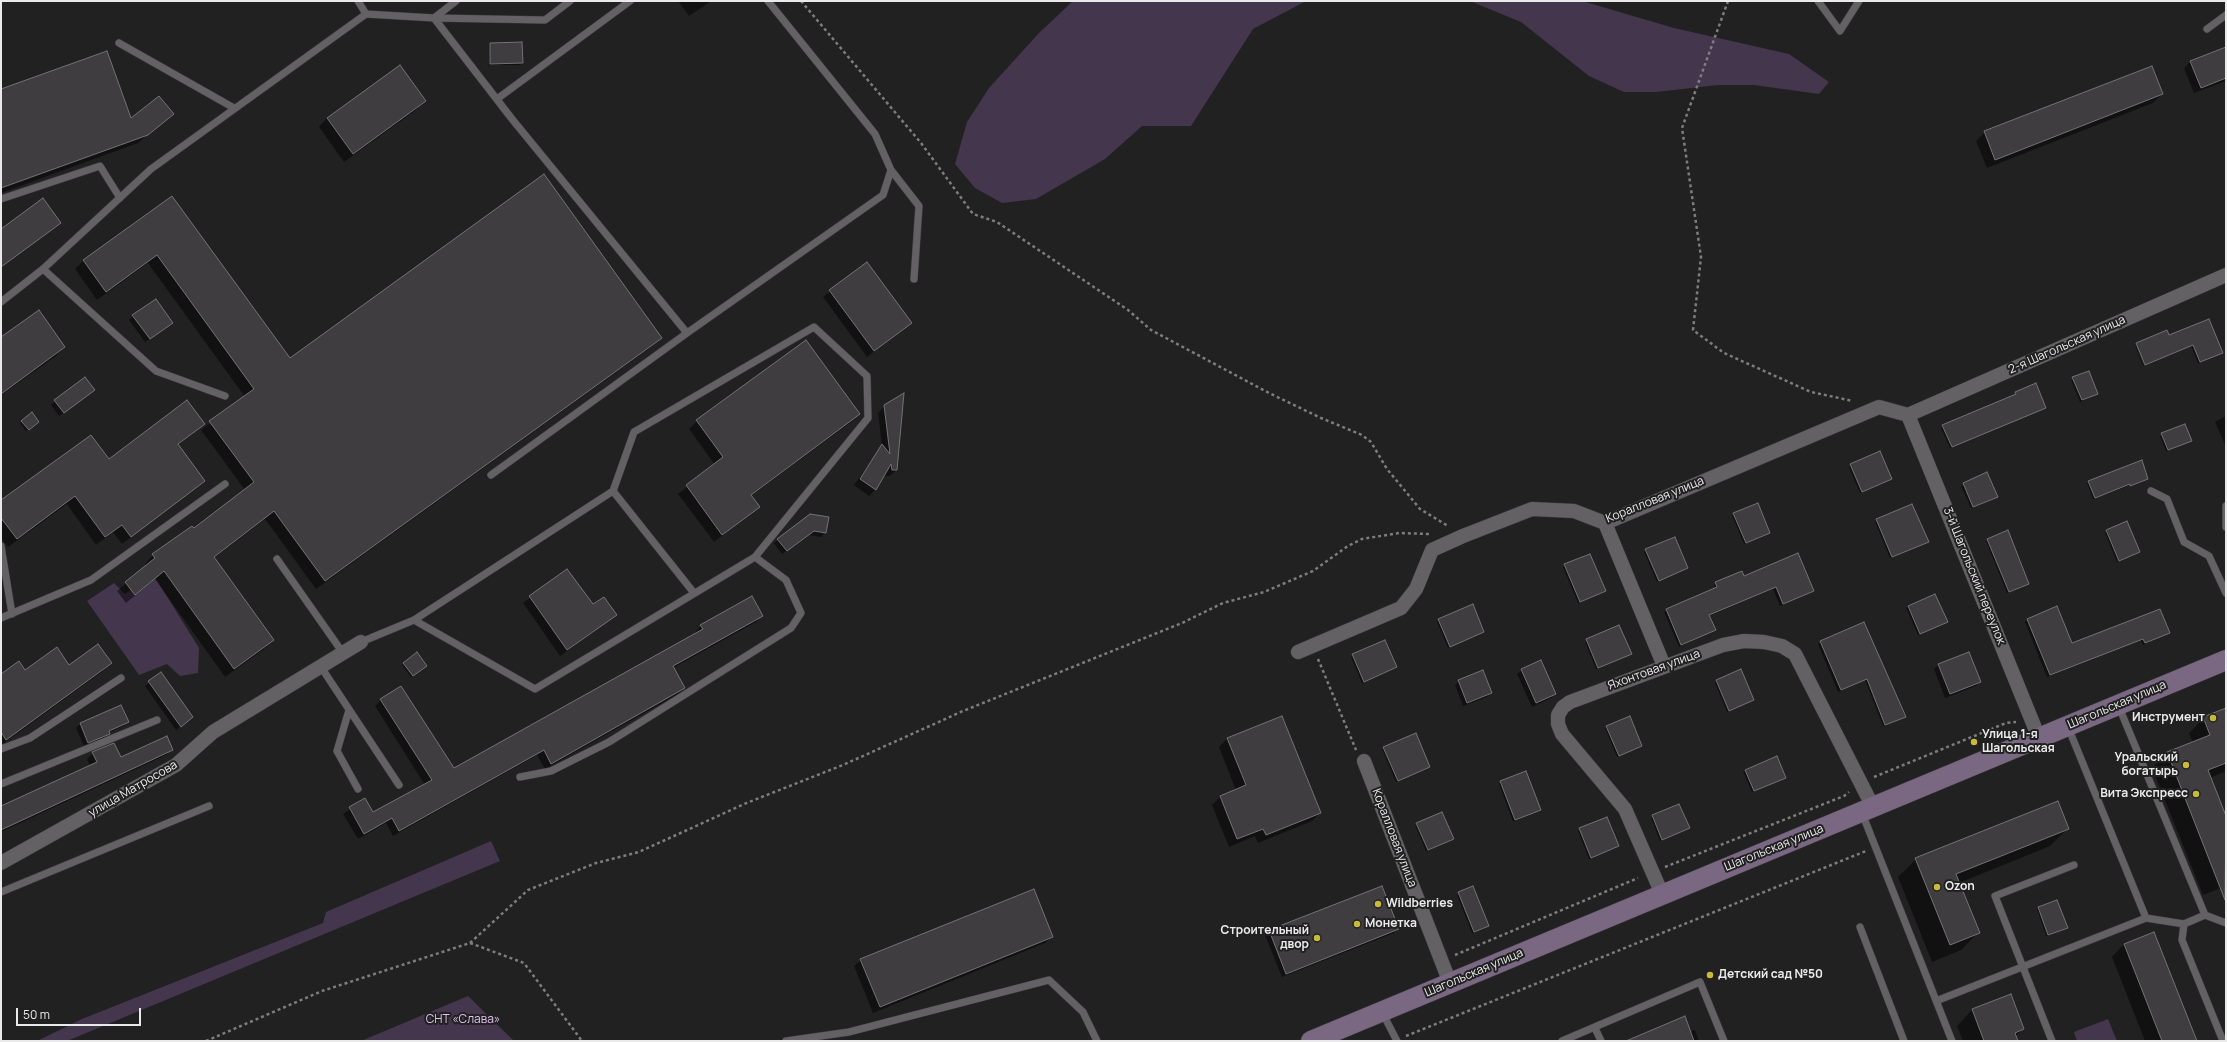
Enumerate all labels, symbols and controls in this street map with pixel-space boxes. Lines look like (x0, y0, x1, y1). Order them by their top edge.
street label: 2-я Шагольская улица (2006, 313, 2128, 377)
street label: Коралловая улица (1604, 474, 1706, 526)
street label: 3-й Шагольский переулок (1940, 505, 2008, 647)
street label: Яхонтовая улица (1606, 647, 1702, 693)
street label: Шагольская улица (2066, 678, 2168, 732)
place label: Инструмент (2132, 711, 2205, 725)
marker: Инструмент (2208, 713, 2218, 723)
place label: Улица 1-я Шагольская (1982, 728, 2055, 756)
marker: Улица 1-я Шагольская (1969, 737, 1979, 747)
place label: Уральский богатырь (2115, 751, 2178, 779)
street label: улица Матросова (86, 758, 180, 820)
marker: Уральский богатырь (2181, 760, 2191, 770)
street label: Коралловая улица (1369, 787, 1419, 889)
place label: Вита Экспресс (2100, 787, 2188, 801)
marker: Вита Экспресс (2191, 789, 2201, 799)
street label: Шагольская улица (1722, 822, 1826, 874)
place label: Ozon (1945, 880, 1975, 894)
marker: Ozon (1932, 882, 1942, 892)
place label: Wildberries (1386, 897, 1453, 911)
marker: Wildberries (1373, 899, 1383, 909)
place label: Монетка (1365, 917, 1417, 931)
marker: Монетка (1352, 919, 1362, 929)
place label: Строительный двор (1221, 924, 1309, 952)
marker: Строительный двор (1312, 933, 1322, 943)
street label: Шагольская улица (1423, 946, 1525, 1000)
place label: Детский сад №50 (1718, 968, 1823, 982)
marker: Детский сад №50 (1705, 970, 1715, 980)
scale bar (18, 1000, 143, 1026)
text: 50 m (23, 1006, 50, 1023)
park label: СНТ «Слава» (426, 1013, 500, 1027)

